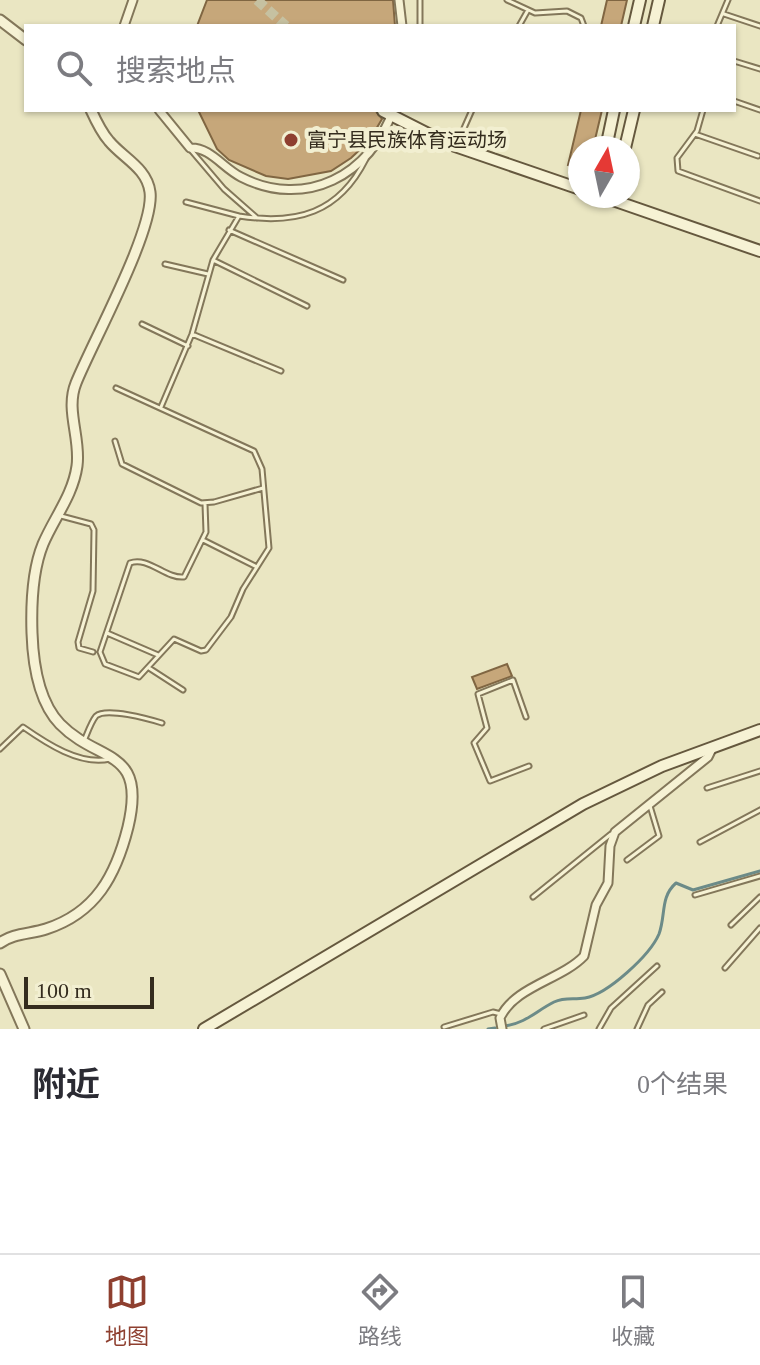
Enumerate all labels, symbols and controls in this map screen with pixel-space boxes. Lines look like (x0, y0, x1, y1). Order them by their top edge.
search box (24, 24, 736, 112)
icon: search (52, 46, 96, 90)
text: 搜索地点 (116, 54, 236, 87)
place label: 富宁县民族体育运动场 (307, 129, 507, 151)
marker: 富宁县民族体育运动场 (282, 131, 300, 149)
north arrow (568, 136, 640, 208)
scale bar (24, 973, 154, 1009)
text: 100 m (36, 978, 92, 1003)
text: 附近 (32, 1066, 100, 1103)
text: 0个结果 (637, 1070, 728, 1099)
tab: 地图 (105, 1270, 149, 1350)
tab: 路线 (358, 1270, 402, 1350)
tab: 收藏 (611, 1270, 655, 1350)

